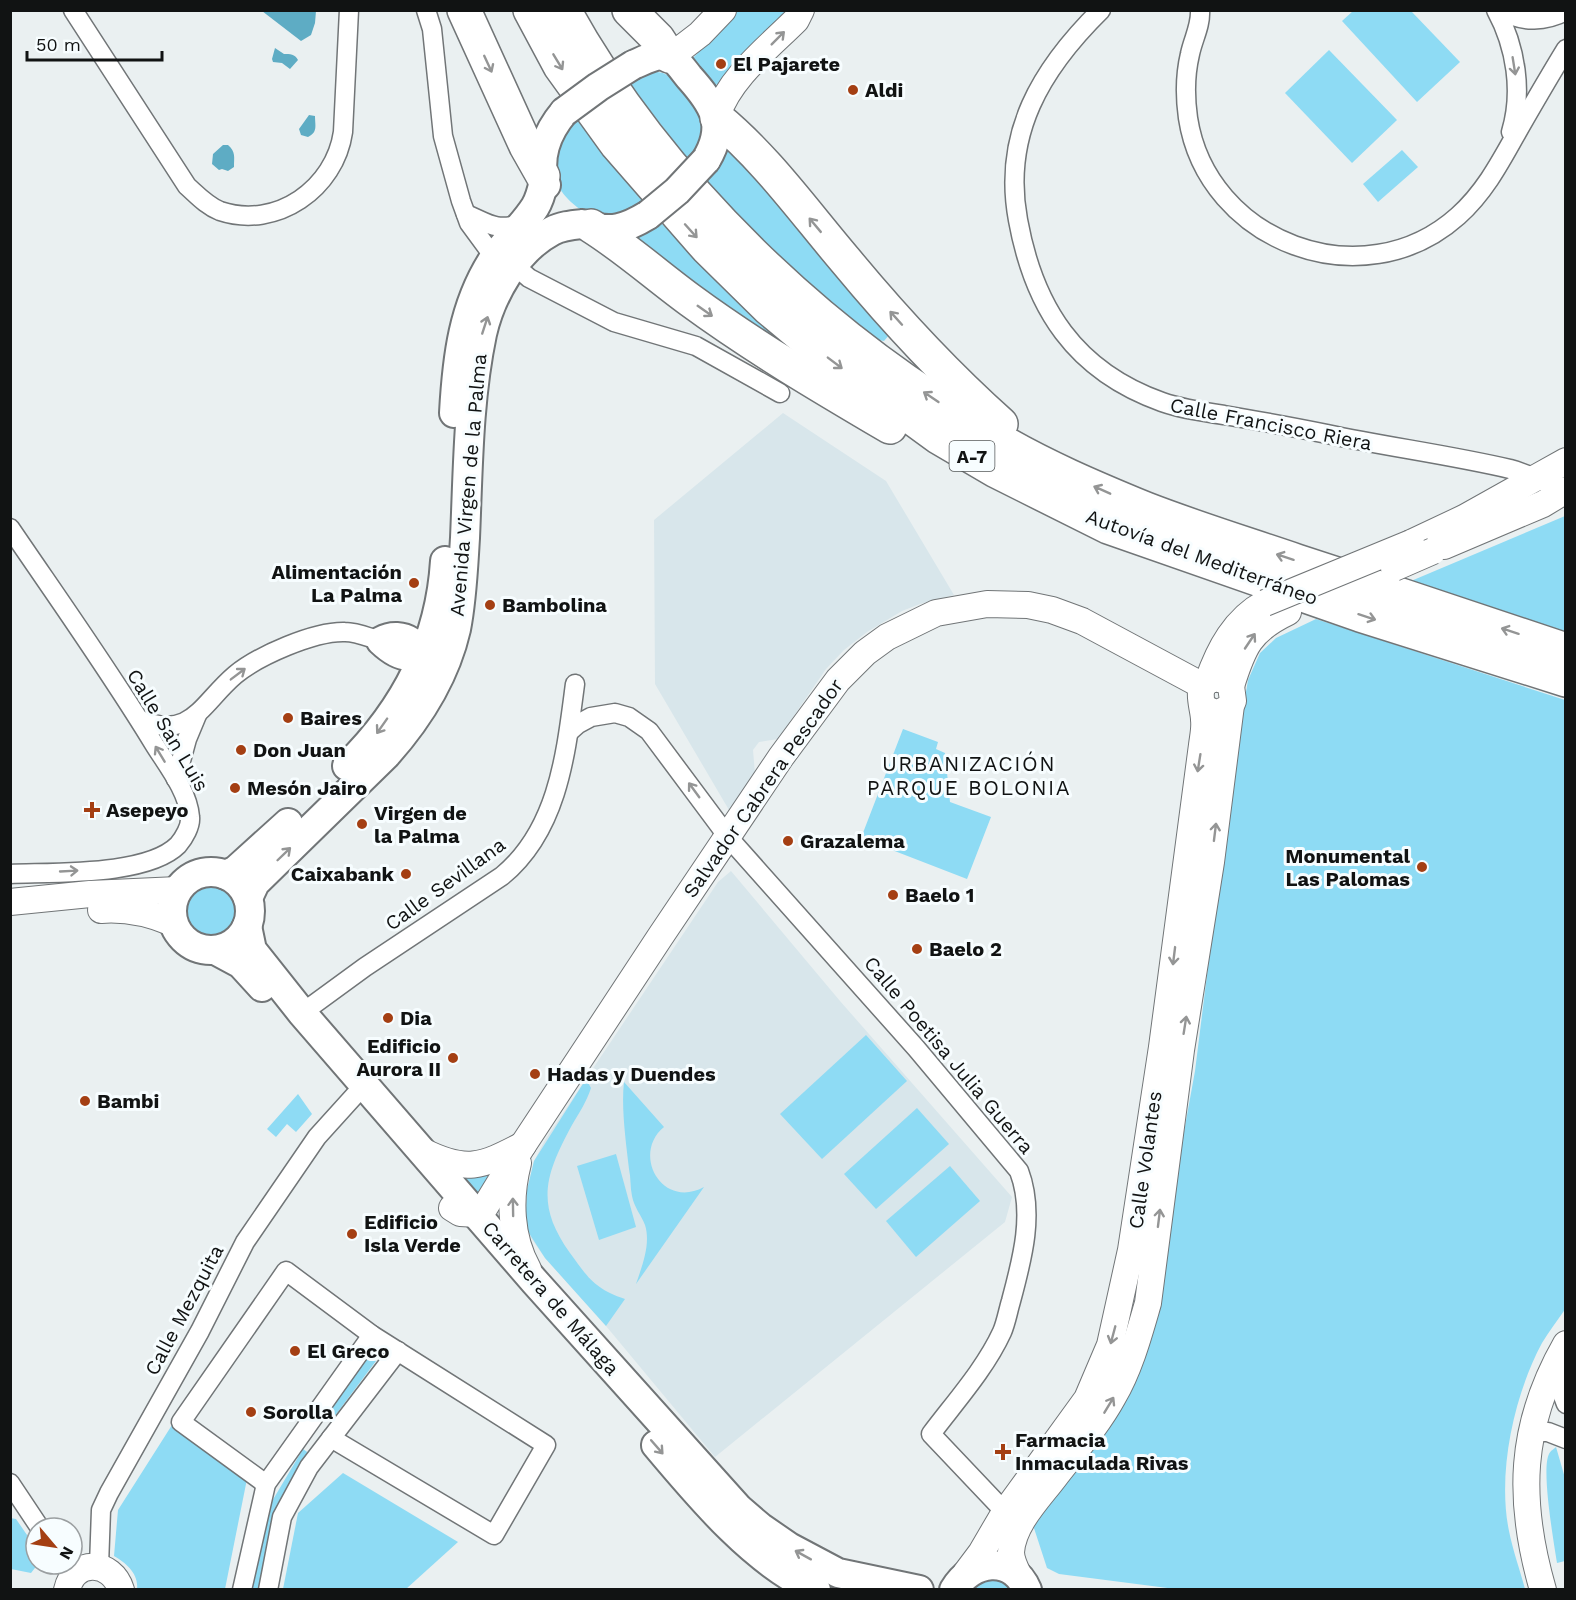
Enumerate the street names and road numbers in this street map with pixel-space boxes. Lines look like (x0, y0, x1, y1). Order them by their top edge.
street label: Avenida Virgen de la Palma (445, 353, 491, 617)
street label: Calle Francisco Riera (1168, 393, 1374, 455)
road number: A-7 (950, 441, 994, 471)
street label: Autovía del Mediterráneo (1083, 504, 1321, 610)
street label: Calle San Luis (122, 664, 214, 796)
street label: Salvador Cabrera Pescador (678, 674, 848, 902)
street label: Calle Sevillana (380, 832, 510, 936)
street label: Calle Poetisa Julia Guerra (859, 951, 1039, 1159)
street label: Calle Volantes (1123, 1089, 1167, 1231)
street label: Carretera de Málaga (478, 1216, 624, 1380)
street label: Calle Mezquita (139, 1241, 229, 1379)

